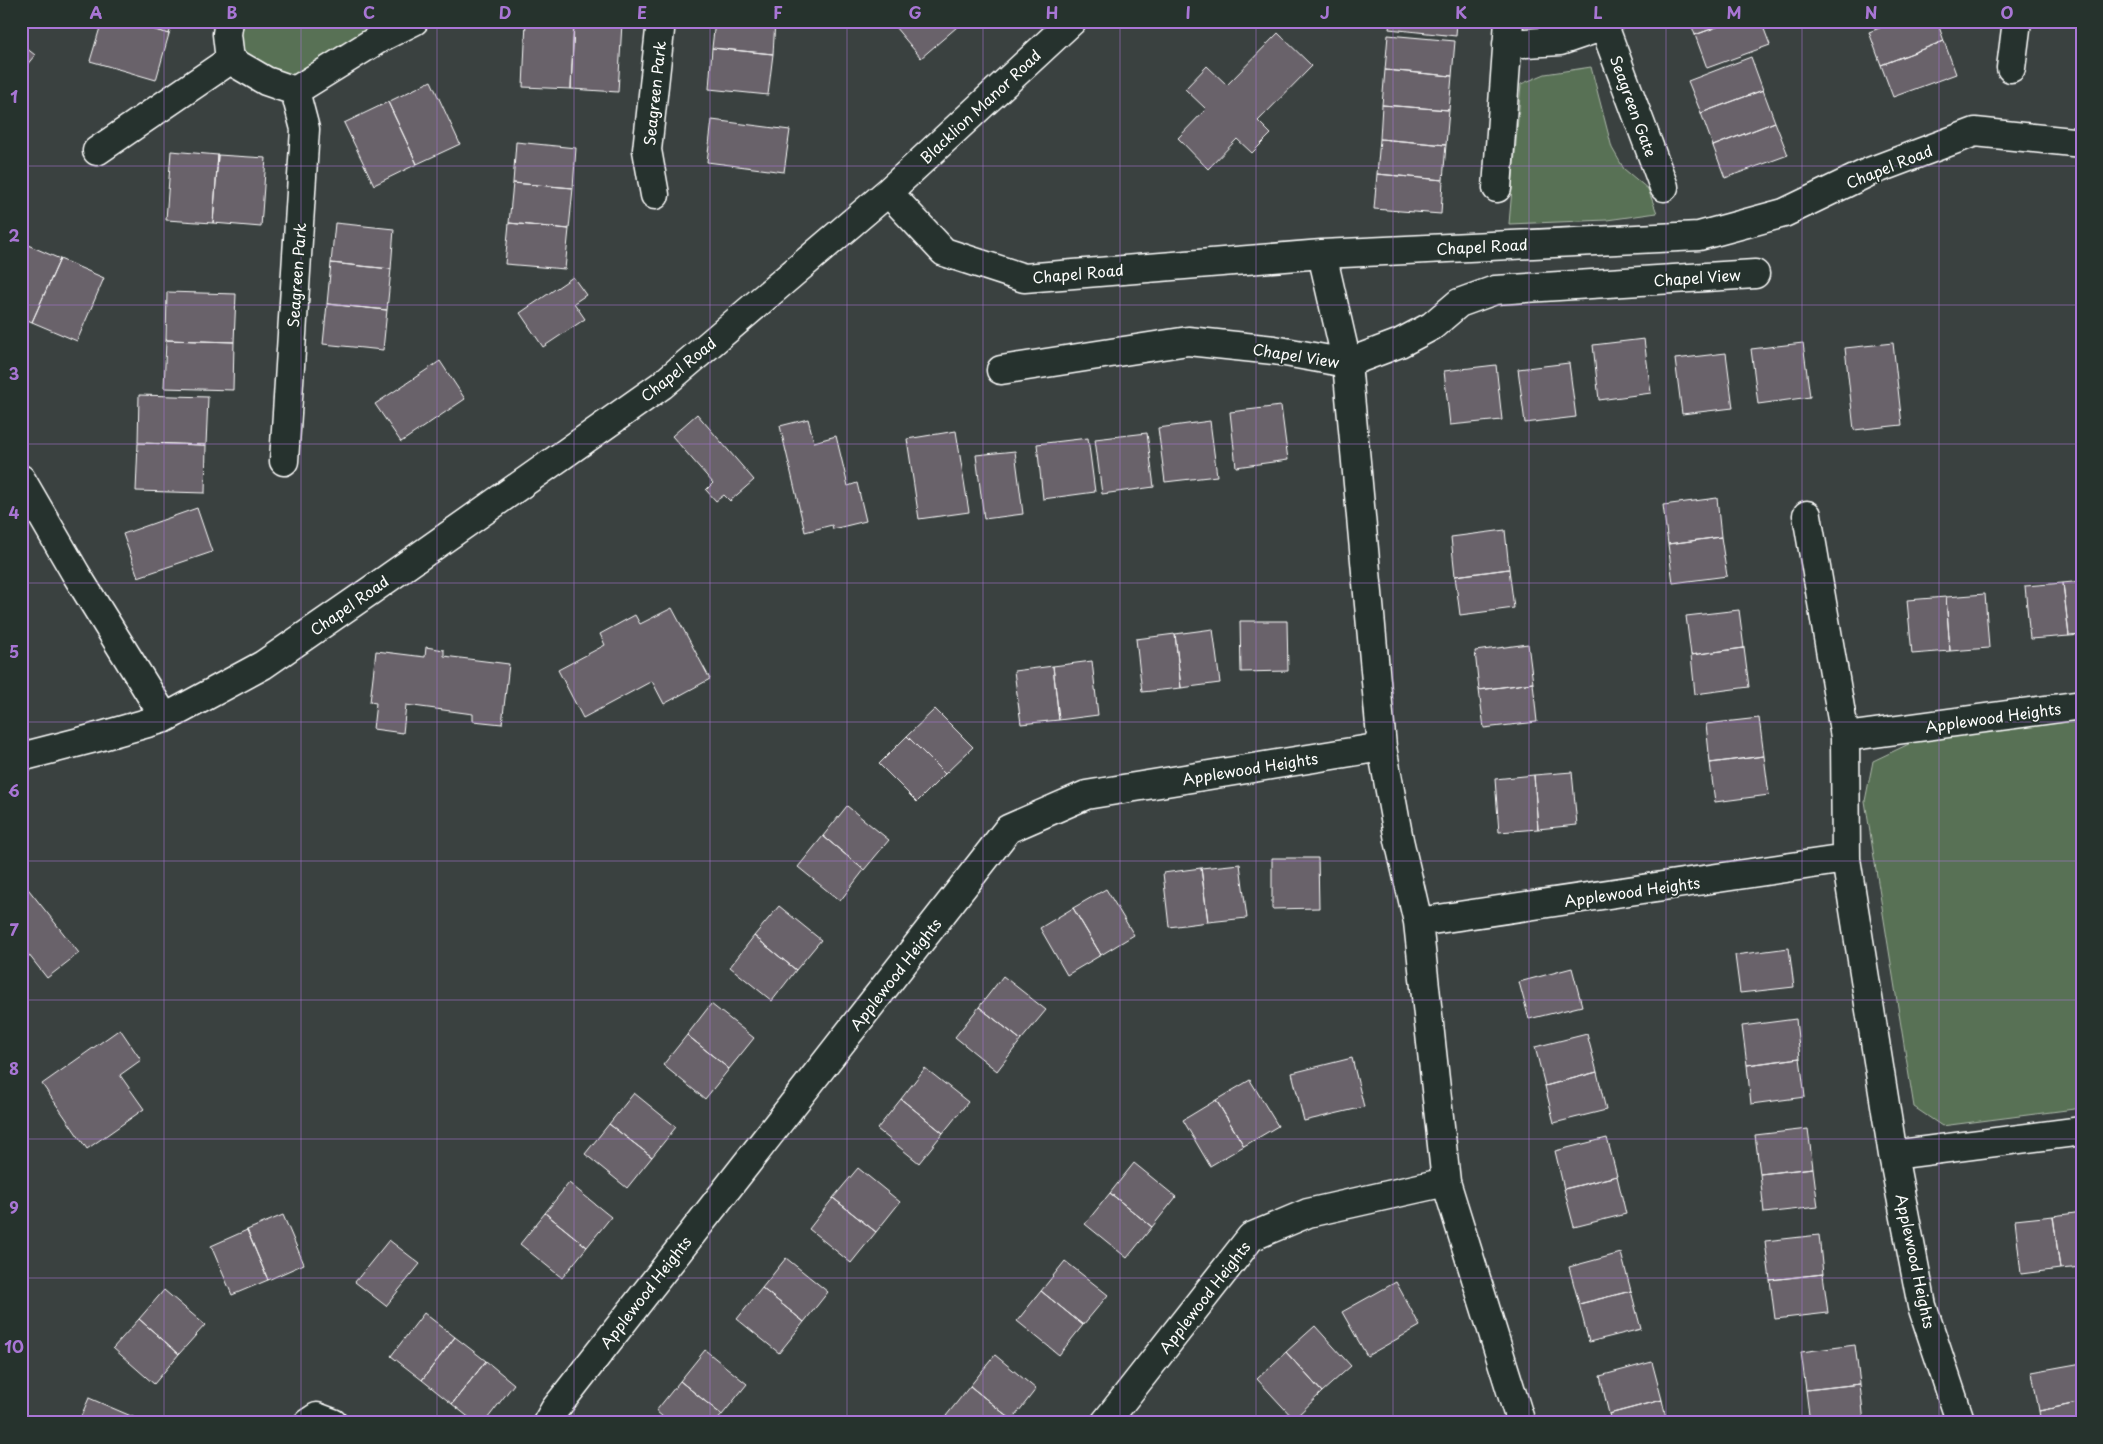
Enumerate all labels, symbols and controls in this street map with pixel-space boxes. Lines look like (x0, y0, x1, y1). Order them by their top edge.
text: A (90, 0, 103, 24)
text: B (227, 0, 238, 24)
text: C (363, 0, 375, 24)
text: D (499, 0, 511, 24)
text: E (637, 0, 647, 24)
text: F (773, 0, 783, 24)
text: G (908, 0, 922, 24)
text: H (1046, 0, 1058, 24)
text: I (1185, 0, 1191, 24)
text: J (1320, 0, 1330, 24)
text: K (1455, 0, 1467, 24)
text: L (1593, 0, 1603, 24)
text: M (1726, 0, 1742, 24)
text: N (1865, 0, 1877, 24)
text: O (2001, 0, 2014, 24)
street label: Seagreen Park (637, 40, 671, 146)
street label: Blacklion Manor Road (914, 44, 1046, 168)
street label: Seagreen Gate (1605, 52, 1663, 160)
text: 1 (10, 84, 18, 108)
street label: Chapel Road (1842, 138, 1936, 194)
street label: Seagreen Park (281, 222, 311, 328)
text: 2 (8, 223, 20, 247)
street label: Chapel Road (1436, 232, 1528, 260)
street label: Chapel Road (1031, 258, 1125, 288)
street label: Chapel View (1653, 262, 1742, 292)
street label: Chapel Road (635, 331, 721, 407)
street label: Chapel View (1251, 337, 1341, 373)
text: 3 (9, 361, 19, 385)
text: 4 (9, 500, 20, 524)
street label: Chapel Road (305, 569, 393, 641)
text: 5 (9, 639, 19, 663)
street label: Applewood Heights (1923, 696, 2063, 738)
street label: Applewood Heights (1180, 746, 1320, 790)
text: 6 (8, 778, 20, 802)
street label: Applewood Heights (1562, 870, 1702, 912)
street label: Applewood Heights (844, 913, 946, 1035)
text: 7 (9, 917, 19, 941)
text: 8 (9, 1056, 19, 1080)
street label: Applewood Heights (1890, 1191, 1942, 1331)
text: 9 (9, 1195, 19, 1219)
street label: Applewood Heights (594, 1231, 696, 1353)
street label: Applewood Heights (1153, 1236, 1255, 1358)
text: 10 (4, 1334, 24, 1358)

